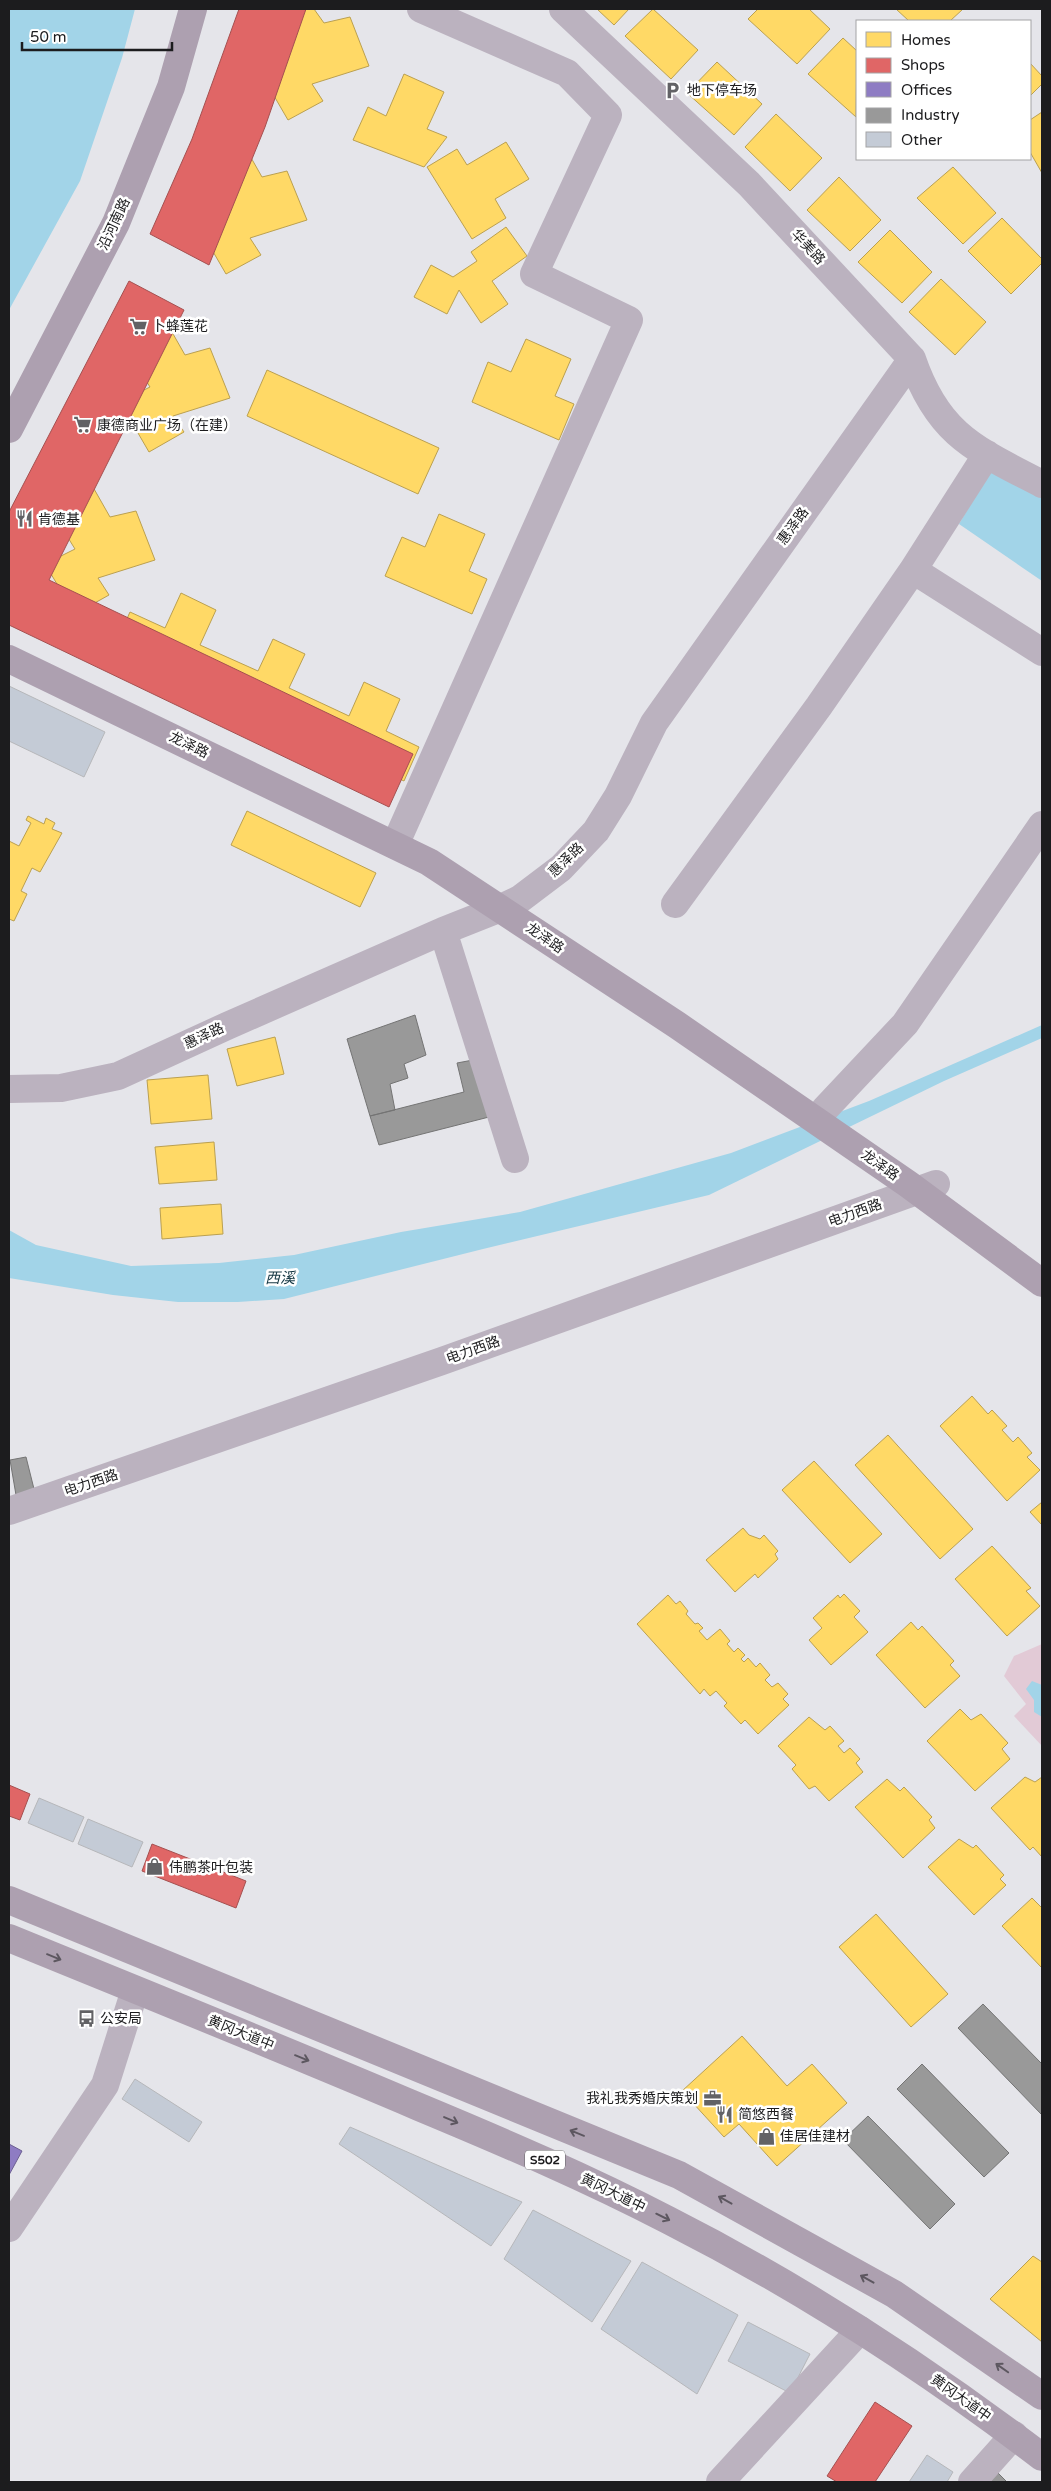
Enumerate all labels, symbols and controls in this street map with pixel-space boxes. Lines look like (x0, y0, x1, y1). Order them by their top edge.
scale bar (22, 20, 172, 52)
legend (856, 20, 1031, 160)
text: 50 m (30, 28, 67, 46)
text: Homes (901, 31, 951, 49)
text: Shops (901, 56, 945, 74)
parking icon: 地下停车场 (663, 80, 683, 100)
text: Offices (901, 81, 952, 99)
place label: 地下停车场 (687, 82, 757, 99)
text: Industry (901, 106, 960, 124)
text: Other (901, 131, 943, 149)
street label: 沿河南路 (94, 195, 134, 253)
street label: 华美路 (787, 226, 829, 268)
supermarket icon: 卜蜂莲花 (128, 316, 148, 336)
place label: 卜蜂莲花 (152, 318, 208, 335)
supermarket icon: 康德商业广场（在建） (73, 415, 93, 435)
place label: 康德商业广场（在建） (97, 417, 237, 434)
street label: 惠泽路 (774, 504, 812, 548)
restaurant icon: 肯德基 (14, 509, 34, 529)
place label: 肯德基 (38, 511, 80, 528)
street label: 龙泽路 (166, 728, 212, 762)
street label: 惠泽路 (545, 839, 587, 881)
street label: 龙泽路 (523, 919, 567, 957)
street label: 惠泽路 (181, 1019, 227, 1053)
street label: 龙泽路 (858, 1146, 902, 1184)
street label: 电力西路 (826, 1195, 884, 1231)
water label: 西溪 (265, 1269, 297, 1287)
street label: 电力西路 (444, 1332, 502, 1368)
street label: 电力西路 (62, 1466, 120, 1500)
shop icon: 伟鹏茶叶包装 (145, 1857, 165, 1877)
place label: 伟鹏茶叶包装 (169, 1859, 253, 1876)
one-way arrow (46, 1952, 61, 1962)
bus stop icon: 公安局 (76, 2008, 96, 2028)
place label: 公安局 (100, 2010, 142, 2027)
street label: 黄冈大道中 (205, 2012, 277, 2054)
one-way arrow (294, 2053, 309, 2063)
office icon: 我礼我秀婚庆策划 (702, 2088, 722, 2108)
place label: 我礼我秀婚庆策划 (586, 2090, 698, 2107)
restaurant icon: 简悠西餐 (714, 2104, 734, 2124)
place label: 简悠西餐 (738, 2106, 794, 2123)
one-way arrow (444, 2117, 459, 2126)
shop icon: 佳居佳建材 (756, 2126, 776, 2146)
one-way arrow (570, 2127, 585, 2137)
place label: 佳居佳建材 (780, 2128, 850, 2145)
road number: S502 (525, 2150, 565, 2170)
street label: 黄冈大道中 (578, 2170, 648, 2216)
one-way arrow (717, 2195, 732, 2205)
one-way arrow (655, 2213, 670, 2222)
one-way arrow (859, 2274, 874, 2284)
one-way arrow (996, 2363, 1010, 2373)
street label: 黄冈大道中 (927, 2371, 995, 2425)

